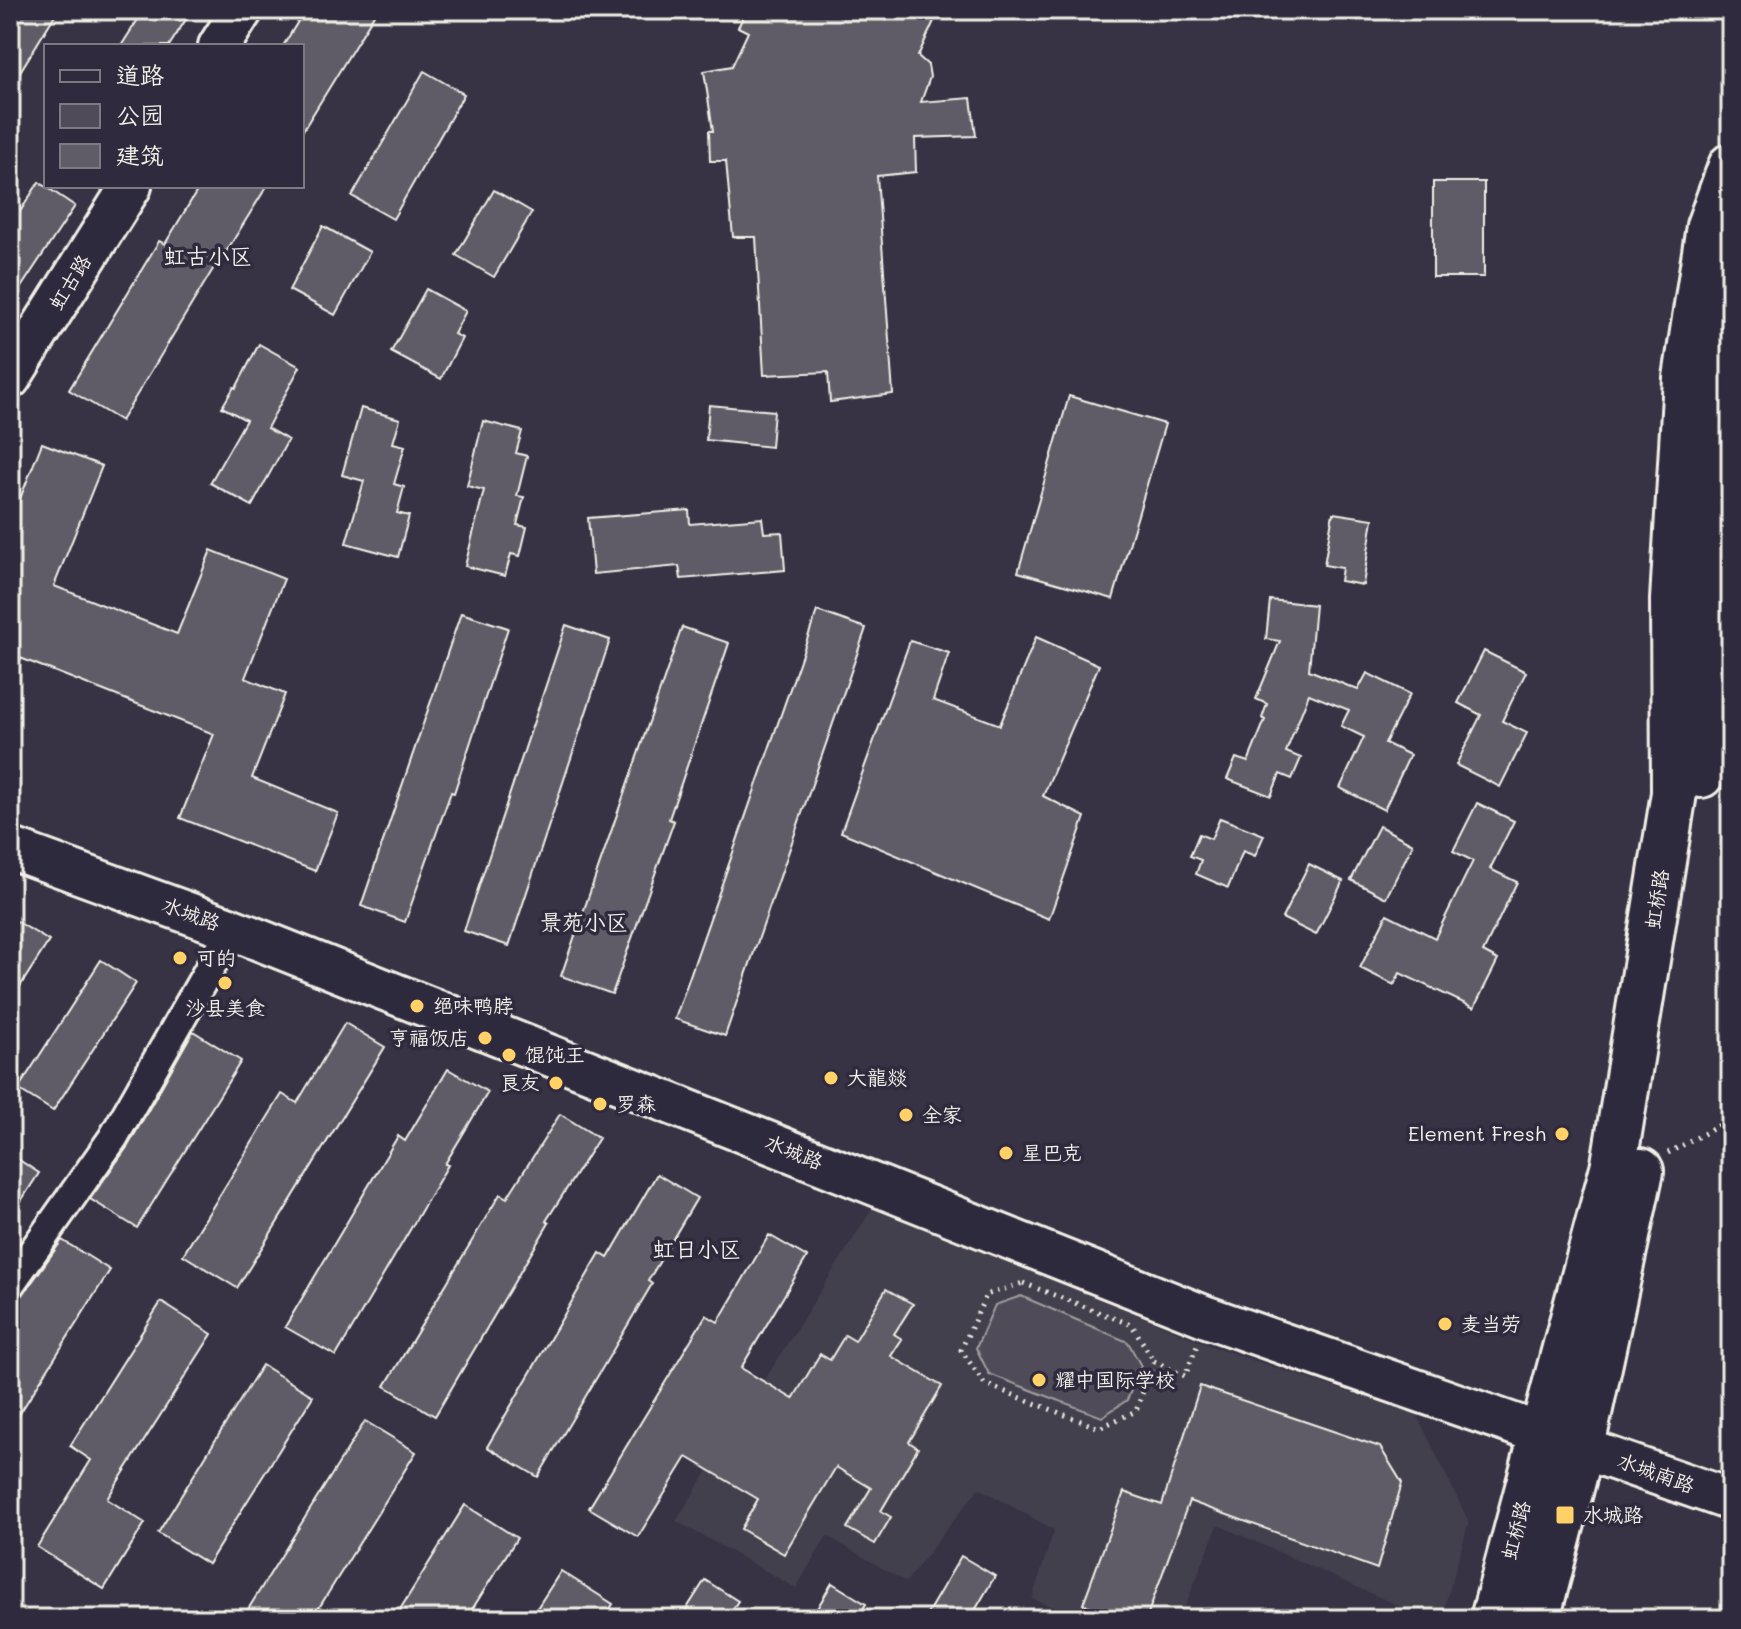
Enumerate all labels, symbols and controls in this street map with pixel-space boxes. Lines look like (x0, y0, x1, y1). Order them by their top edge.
legend (44, 44, 304, 188)
text: 道路 (116, 59, 164, 90)
text: 公园 (116, 99, 164, 130)
text: 建筑 (116, 139, 164, 170)
district label: 虹古小区 (164, 241, 252, 270)
street label: 虹古路 (42, 248, 97, 314)
street label: 虹桥路 (1638, 866, 1674, 931)
street label: 水城路 (159, 891, 225, 936)
district label: 景苑小区 (540, 907, 628, 936)
place label: 可的 (196, 944, 236, 970)
marker: 可的 (171, 949, 189, 967)
marker: 沙县美食 (216, 974, 234, 992)
place label: 绝味鸭脖 (433, 992, 513, 1018)
place label: 沙县美食 (185, 994, 265, 1020)
marker: 绝味鸭脖 (408, 997, 426, 1015)
place label: 亨福饭店 (389, 1024, 469, 1050)
marker: 亨福饭店 (476, 1029, 494, 1047)
place label: 馄饨王 (525, 1041, 585, 1067)
marker: 馄饨王 (500, 1046, 518, 1064)
place label: 大龍燚 (847, 1064, 907, 1090)
place label: 良友 (500, 1069, 540, 1095)
marker: 大龍燚 (822, 1069, 840, 1087)
marker: 良友 (547, 1074, 565, 1092)
place label: 罗森 (616, 1090, 656, 1116)
marker: 罗森 (591, 1095, 609, 1113)
place label: 全家 (922, 1101, 962, 1127)
marker: 全家 (897, 1106, 915, 1124)
place label: Element Fresh (1408, 1120, 1546, 1146)
marker: Element Fresh (1553, 1125, 1571, 1143)
street label: 水城路 (762, 1128, 828, 1175)
place label: 星巴克 (1022, 1139, 1082, 1165)
marker: 星巴克 (997, 1144, 1015, 1162)
district label: 虹日小区 (653, 1234, 741, 1263)
place label: 麦当劳 (1461, 1310, 1521, 1336)
marker: 麦当劳 (1436, 1315, 1454, 1333)
place label: 耀中国际学校 (1055, 1366, 1175, 1392)
marker: 耀中国际学校 (1030, 1371, 1048, 1389)
street label: 水城南路 (1614, 1446, 1699, 1498)
street label: 虹桥路 (1495, 1496, 1536, 1562)
place label: 水城路 (1583, 1501, 1644, 1527)
marker: 水城路 (1554, 1504, 1576, 1526)

